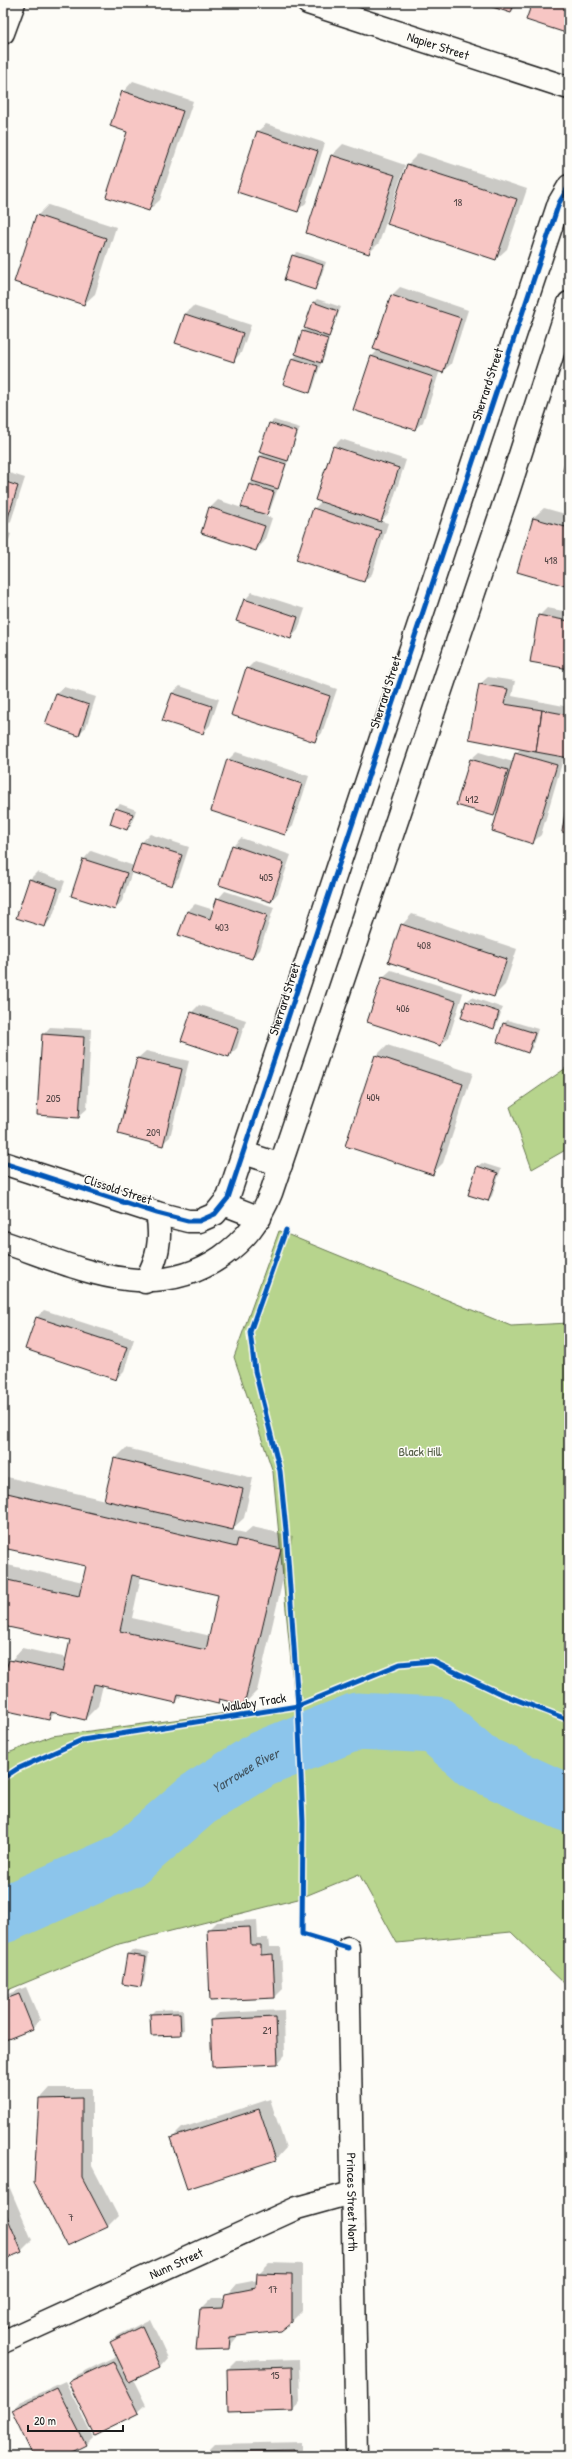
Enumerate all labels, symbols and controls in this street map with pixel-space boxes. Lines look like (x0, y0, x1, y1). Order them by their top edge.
street label: Napier Street (405, 27, 472, 64)
house number: 18 (454, 195, 463, 209)
street label: Sherrard Street (467, 345, 507, 422)
house number: 418 (545, 553, 558, 567)
street label: Sherrard Street (365, 653, 405, 730)
house number: 412 (465, 792, 479, 806)
house number: 405 (259, 870, 273, 884)
house number: 403 (215, 920, 229, 934)
house number: 408 (417, 938, 431, 952)
street label: Sherrard Street (264, 960, 304, 1037)
house number: 406 (396, 1001, 410, 1015)
house number: 404 (366, 1090, 380, 1104)
house number: 205 (46, 1091, 61, 1105)
house number: 209 (146, 1125, 160, 1139)
street label: Clissold Street (82, 1170, 155, 1209)
park label: Black Hill (398, 1442, 442, 1460)
street label: Wallaby Track (221, 1688, 288, 1716)
water label: Yarrowee River (208, 1743, 283, 1797)
house number: 21 (262, 2023, 272, 2037)
street label: Princes Street North (343, 2152, 362, 2252)
house number: 7 (68, 2210, 74, 2224)
street label: Nunn Street (146, 2243, 206, 2283)
house number: 17 (268, 2282, 278, 2296)
house number: 15 (271, 2368, 280, 2382)
scale bar (28, 2407, 123, 2433)
text: 20 m (34, 2412, 56, 2429)

